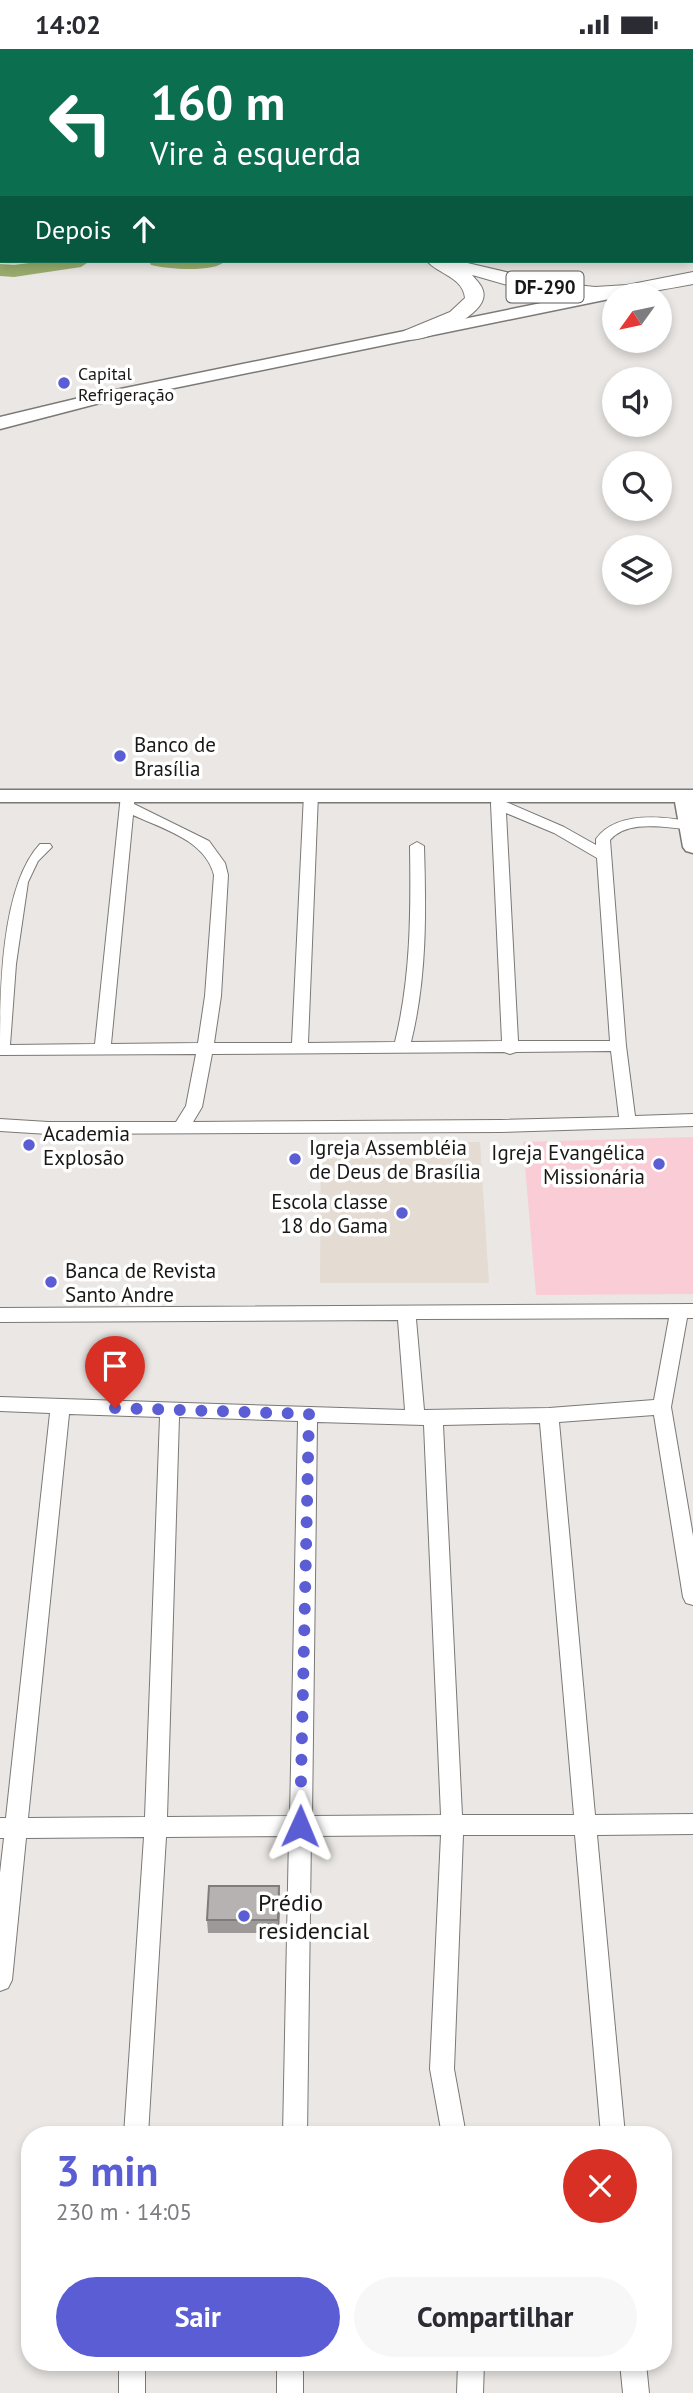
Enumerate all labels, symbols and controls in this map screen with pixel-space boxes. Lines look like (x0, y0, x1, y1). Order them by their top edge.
text: 14:02 (35, 8, 101, 41)
text: 160 m (150, 70, 285, 134)
icon: left (35, 77, 126, 168)
text: Vire à esquerda (150, 132, 361, 174)
icon: ahead (125, 210, 163, 248)
text: Depois (35, 213, 111, 246)
road number: DF-290 (506, 271, 584, 303)
north arrow (602, 283, 672, 353)
map controls (602, 283, 672, 605)
place label: Capital Refrigeração (78, 362, 174, 406)
button: sound (602, 367, 672, 437)
marker: Capital Refrigeração (56, 375, 72, 391)
button: search (602, 451, 672, 521)
button: layers (602, 535, 672, 605)
place label: Banco de Brasília (134, 731, 216, 782)
marker: Banco de Brasília (112, 748, 128, 764)
place label: Academia Explosão (43, 1120, 130, 1171)
place label: Igreja Assembléia de Deus de Brasília (309, 1134, 481, 1185)
marker: Academia Explosão (21, 1137, 37, 1153)
place label: Igreja Evangélica Missionária (491, 1139, 645, 1190)
marker: Igreja Assembléia de Deus de Brasília (287, 1151, 303, 1167)
marker: Igreja Evangélica Missionária (651, 1156, 667, 1172)
place label: Escola classe 18 do Gama (271, 1188, 388, 1239)
marker: Escola classe 18 do Gama (394, 1205, 410, 1221)
place label: Banca de Revista Santo Andre (65, 1257, 216, 1308)
marker: Banca de Revista Santo Andre (43, 1274, 59, 1290)
pin (85, 1336, 145, 1408)
icon: arrive (96, 1347, 134, 1385)
position arrow (263, 1789, 337, 1863)
place label: Prédio residencial (258, 1887, 369, 1946)
marker: Prédio residencial (236, 1908, 252, 1924)
text: 3 min (56, 2143, 158, 2198)
button: close (563, 2149, 637, 2223)
text: 230 m · 14:05 (56, 2197, 192, 2226)
button: Sair (56, 2277, 340, 2357)
button: Compartilhar (354, 2277, 637, 2357)

